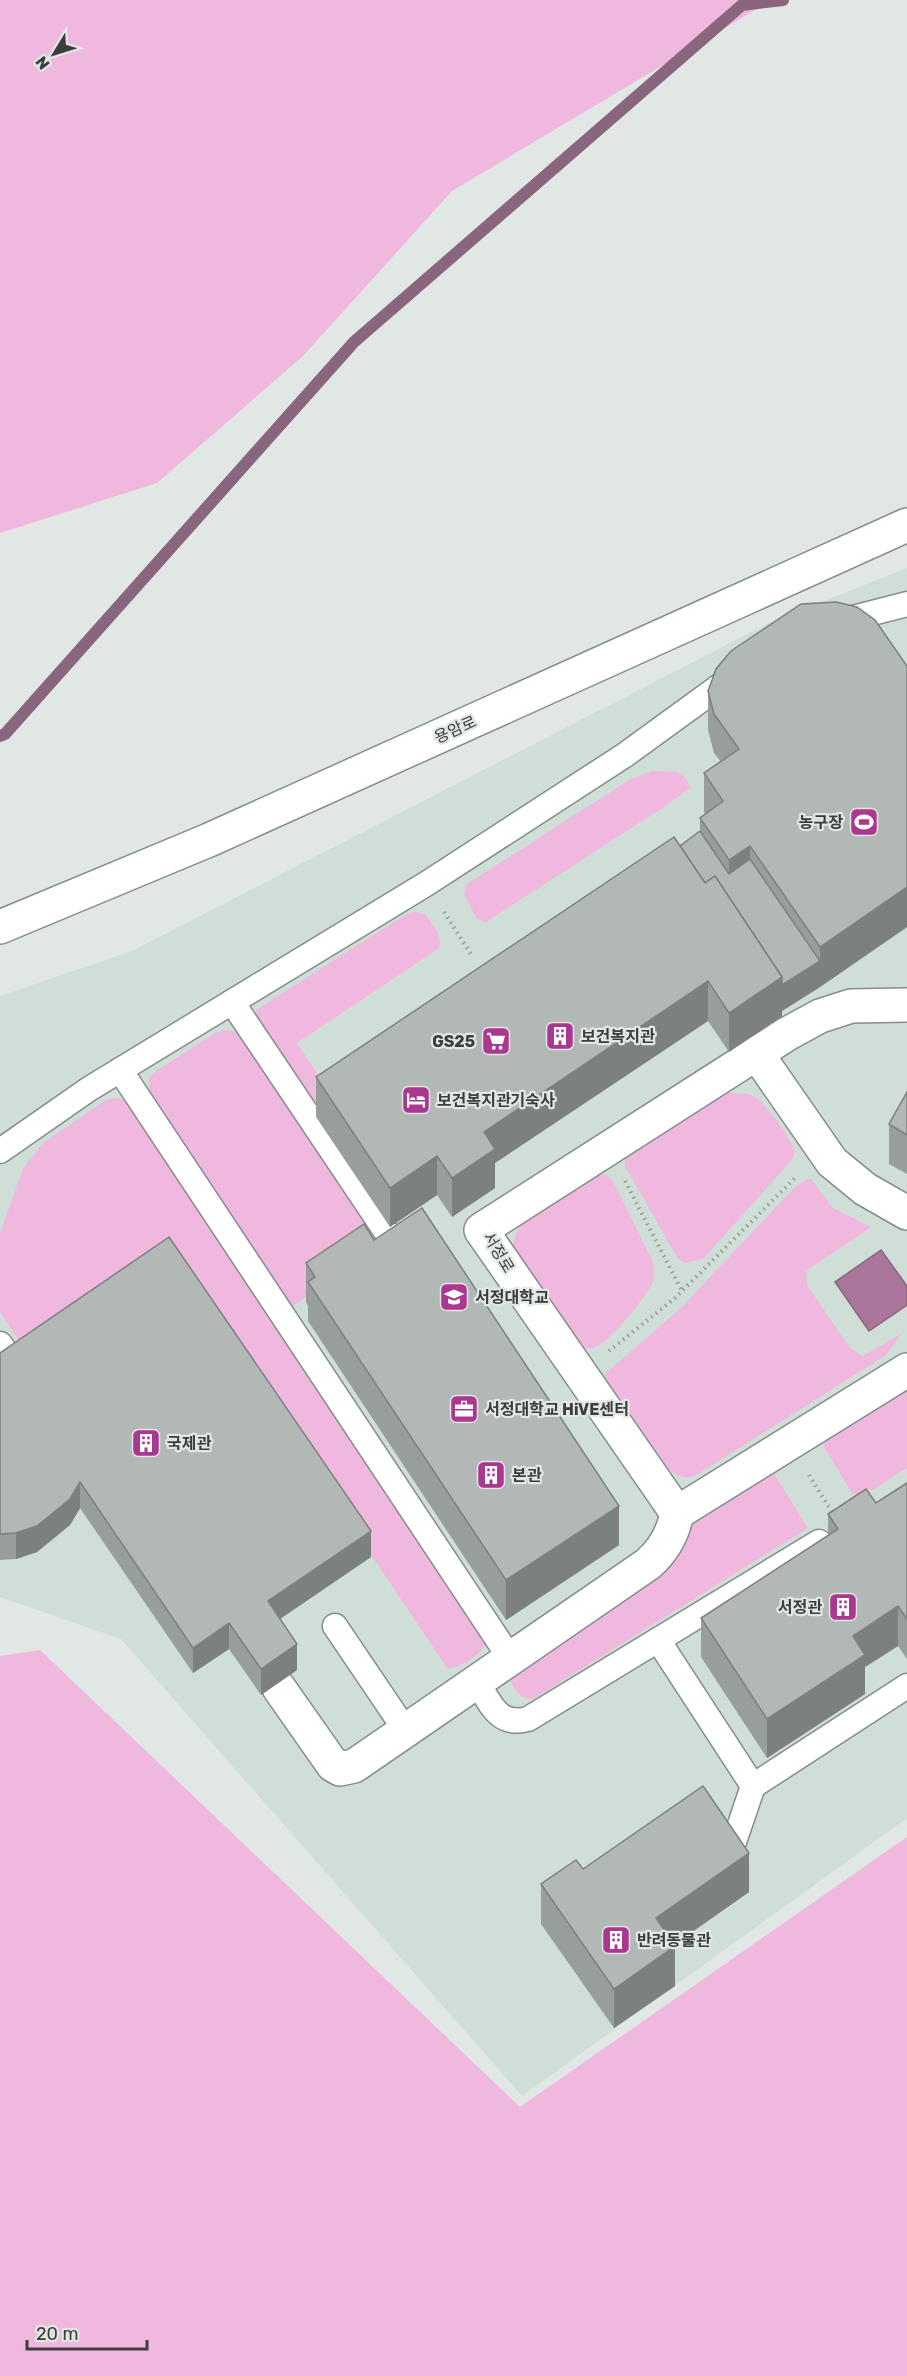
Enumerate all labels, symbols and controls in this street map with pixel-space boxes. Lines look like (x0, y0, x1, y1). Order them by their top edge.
north arrow (24, 24, 84, 84)
text: N (32, 53, 54, 73)
street label: 용암로 (431, 712, 479, 747)
sports icon: 농구장 (848, 806, 880, 838)
place label: 농구장 (799, 813, 843, 832)
building icon: 보건복지관 (544, 1020, 576, 1052)
supermarket icon: GS25 (480, 1025, 512, 1057)
place label: 보건복지관 (581, 1027, 655, 1046)
place label: GS25 (432, 1032, 475, 1051)
hotel icon: 보건복지관기숙사 (400, 1084, 432, 1116)
place label: 보건복지관기숙사 (437, 1091, 555, 1110)
street label: 서정로 (479, 1228, 518, 1276)
school or university icon: 서정대학교 (438, 1281, 470, 1313)
place label: 서정대학교 (475, 1288, 549, 1307)
office icon: 서정대학교 HiVE센터 (448, 1393, 480, 1425)
place label: 서정대학교 HiVE센터 (485, 1400, 629, 1419)
building icon: 국제관 (130, 1427, 162, 1459)
place label: 국제관 (167, 1434, 211, 1453)
building icon: 본관 (475, 1459, 507, 1491)
place label: 본관 (512, 1466, 542, 1485)
building icon: 서정관 (827, 1591, 859, 1623)
place label: 서정관 (778, 1598, 822, 1617)
building icon: 반려동물관 (600, 1924, 632, 1956)
place label: 반려동물관 (637, 1931, 711, 1950)
scale bar (27, 2313, 147, 2351)
text: 20 m (36, 2323, 78, 2345)

